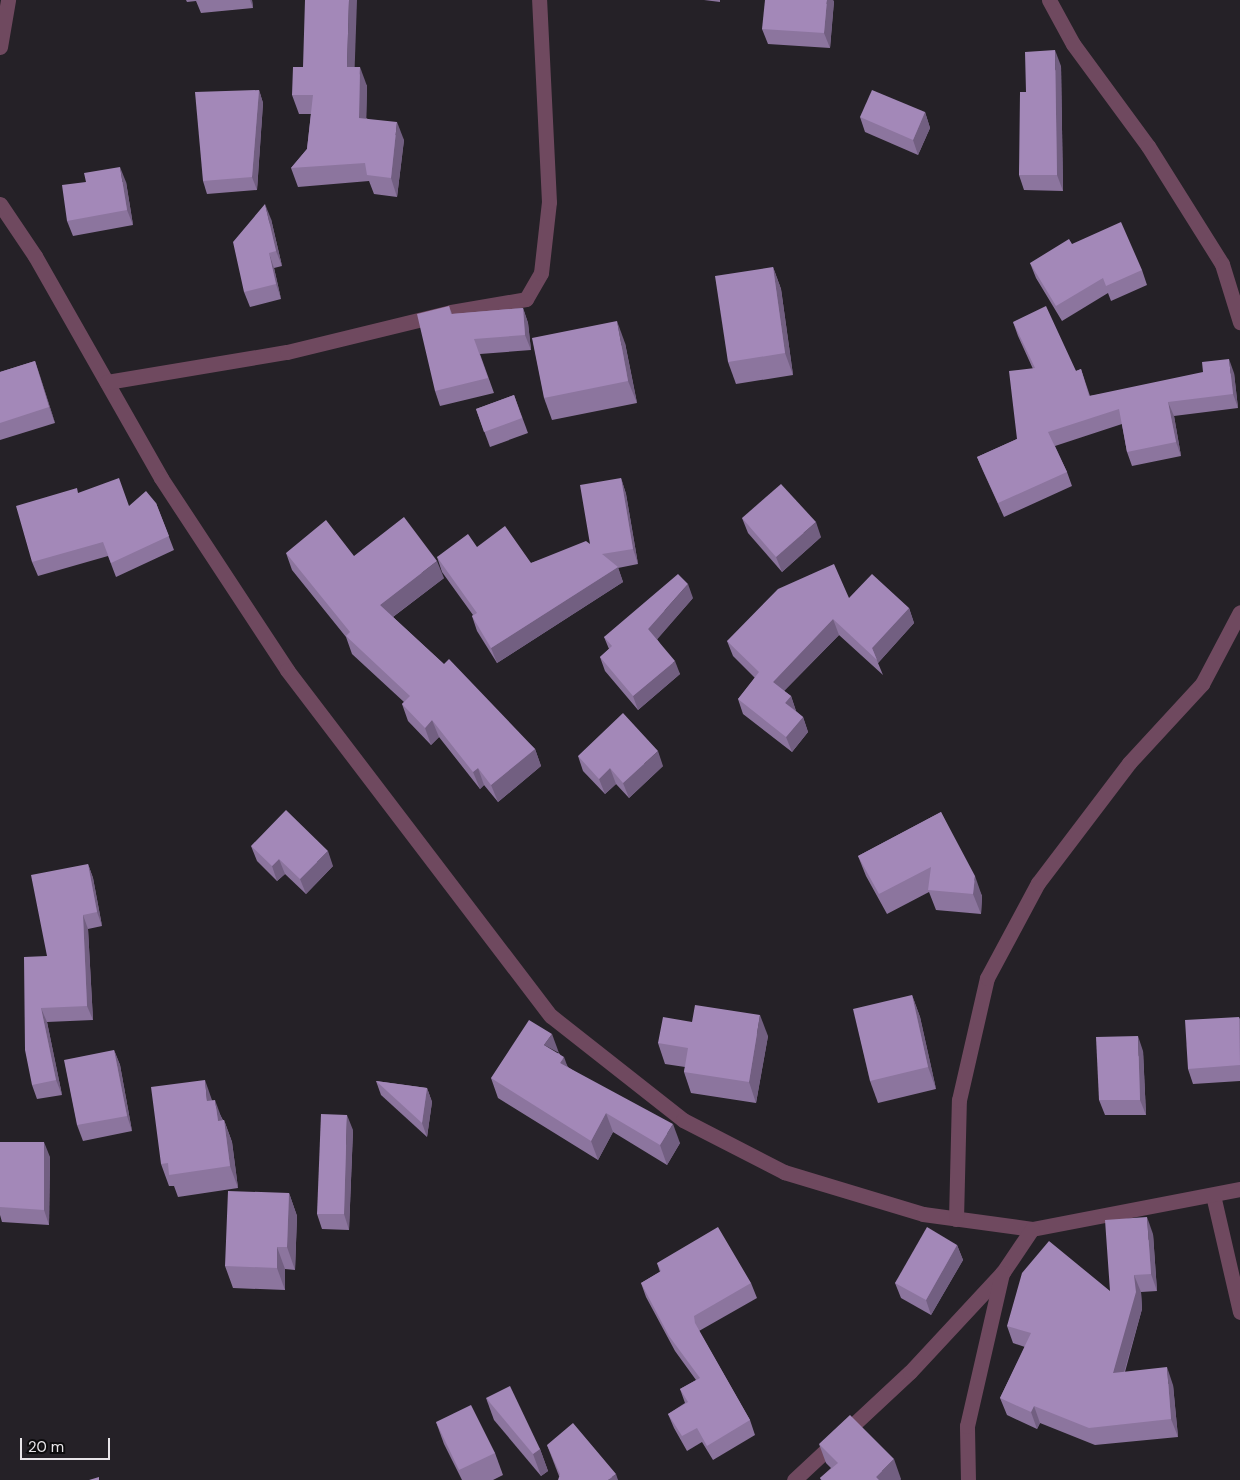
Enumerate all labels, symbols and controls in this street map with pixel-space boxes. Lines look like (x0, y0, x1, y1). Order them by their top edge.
scale bar (22, 1428, 112, 1460)
text: 20 m (28, 1437, 64, 1457)

